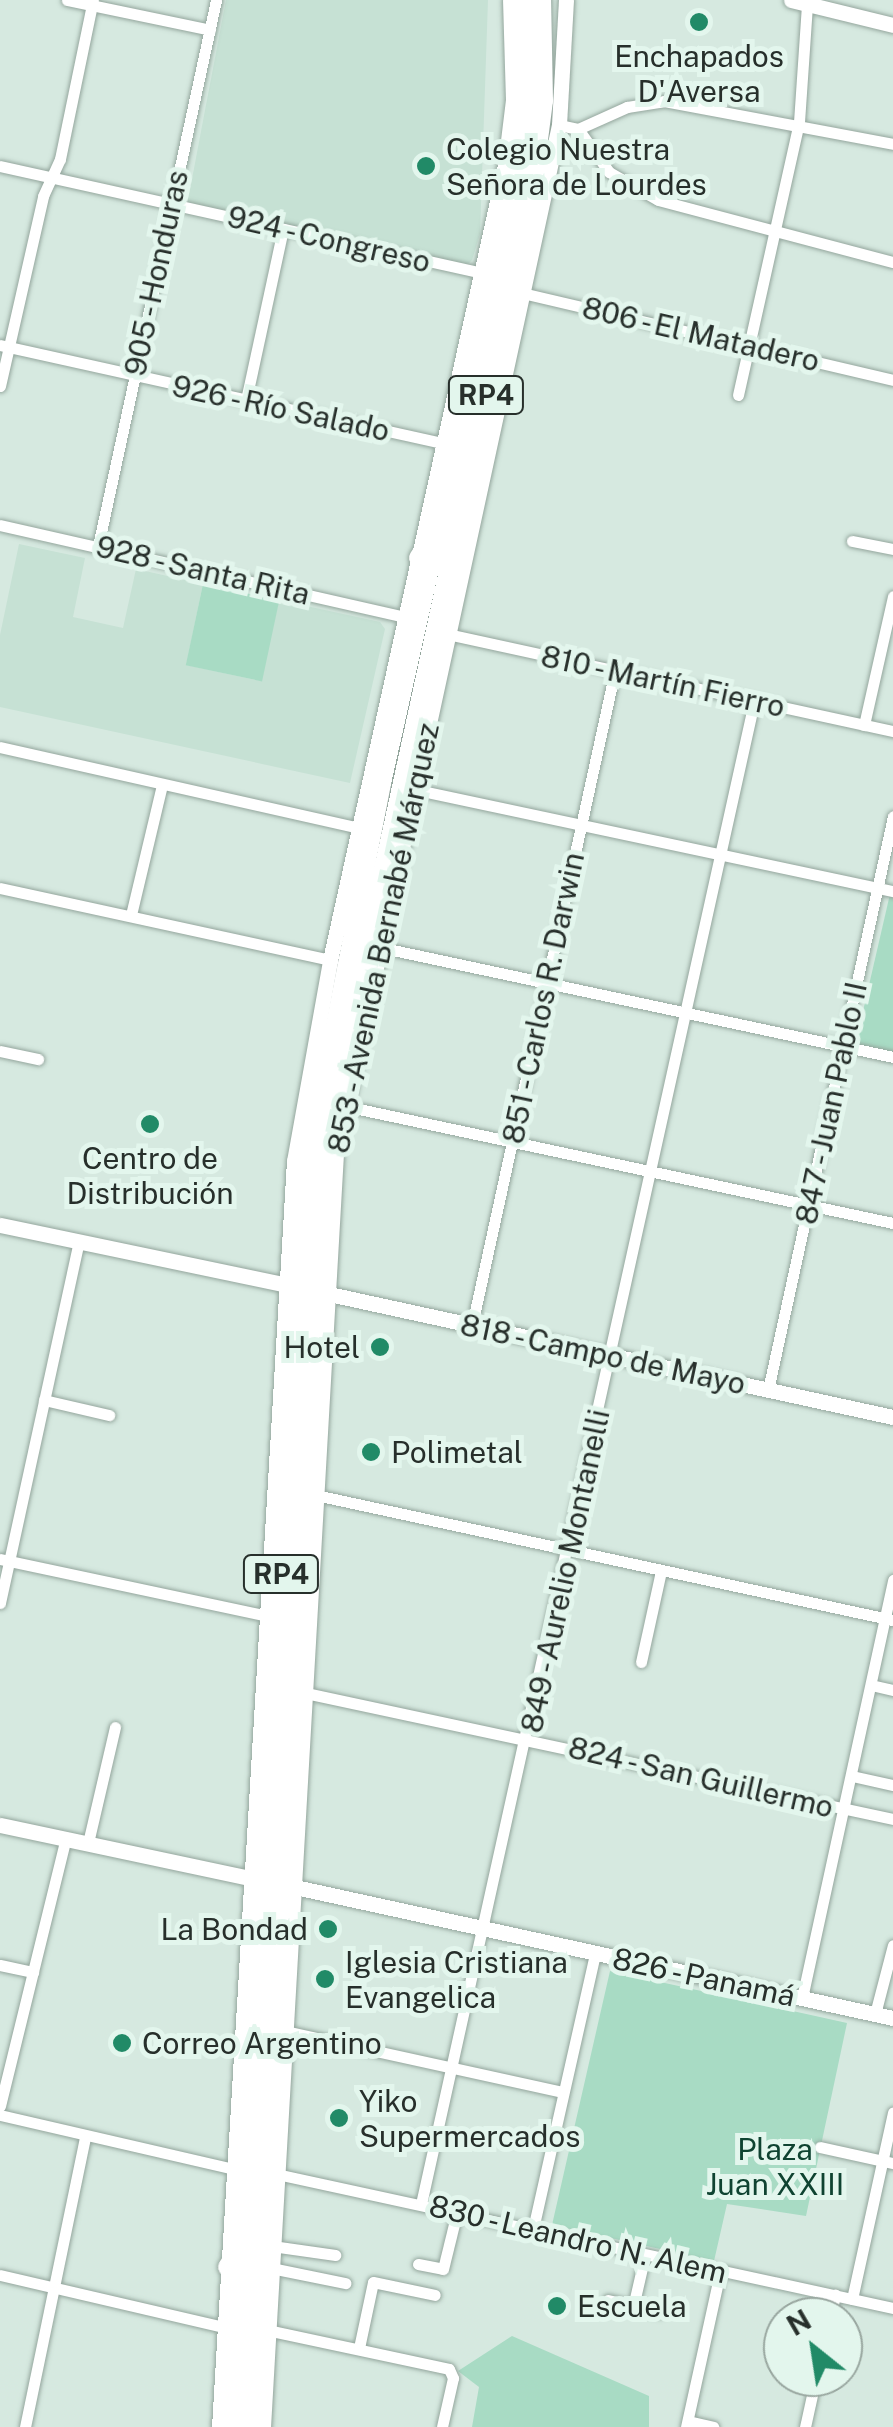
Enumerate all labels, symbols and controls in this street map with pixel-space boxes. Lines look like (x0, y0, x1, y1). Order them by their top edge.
marker: Enchapados D'Aversa (688, 11, 710, 33)
place label: Enchapados D'Aversa (614, 38, 784, 108)
place label: Colegio Nuestra Señora de Lourdes (446, 131, 707, 202)
marker: Colegio Nuestra Señora de Lourdes (415, 155, 437, 177)
street label: 905 - Honduras (116, 163, 196, 383)
street label: 924 - Congreso (220, 197, 438, 281)
street label: 806 - El Matadero (575, 288, 827, 380)
street label: 926 - Río Salado (165, 367, 397, 449)
road number: RP4 (446, 372, 526, 418)
street label: 928 - Santa Rita (89, 527, 317, 613)
street label: 810 - Martín Fierro (534, 637, 792, 725)
street label: 853 - Avenida Bernabé Márquez (319, 716, 447, 1160)
street label: 851 - Carlos R. Darwin (494, 845, 592, 1151)
street label: 847 - Juan Pablo II (787, 974, 875, 1232)
marker: Centro de Distribución (139, 1113, 161, 1135)
place label: Centro de Distribución (66, 1140, 234, 1210)
street label: 818 - Campo de Mayo (453, 1305, 753, 1403)
place label: Hotel (284, 1329, 360, 1365)
marker: Hotel (369, 1336, 391, 1358)
street label: 849 - Aurelio Montanelli (512, 1402, 618, 1740)
place label: Polimetal (391, 1434, 523, 1470)
marker: Polimetal (360, 1441, 382, 1463)
road number: RP4 (241, 1551, 321, 1597)
street label: 824 - San Guillermo (561, 1728, 841, 1826)
place label: La Bondad (160, 1911, 308, 1947)
marker: La Bondad (317, 1918, 339, 1940)
street label: 826 - Panamá (606, 1939, 802, 2015)
place label: Iglesia Cristiana Evangelica (345, 1944, 568, 2014)
marker: Iglesia Cristiana Evangelica (314, 1968, 336, 1990)
place label: Correo Argentino (142, 2025, 382, 2061)
marker: Correo Argentino (111, 2032, 133, 2054)
place label: Yiko Supermercados (359, 2083, 580, 2154)
marker: Yiko Supermercados (328, 2107, 350, 2129)
park label: Plaza Juan XXIII (706, 2131, 844, 2202)
street label: 830 - Leandro N. Alem (422, 2186, 734, 2292)
place label: Escuela (577, 2288, 687, 2324)
marker: Escuela (546, 2295, 568, 2317)
north arrow (763, 2297, 863, 2397)
text: N (781, 2303, 816, 2342)

